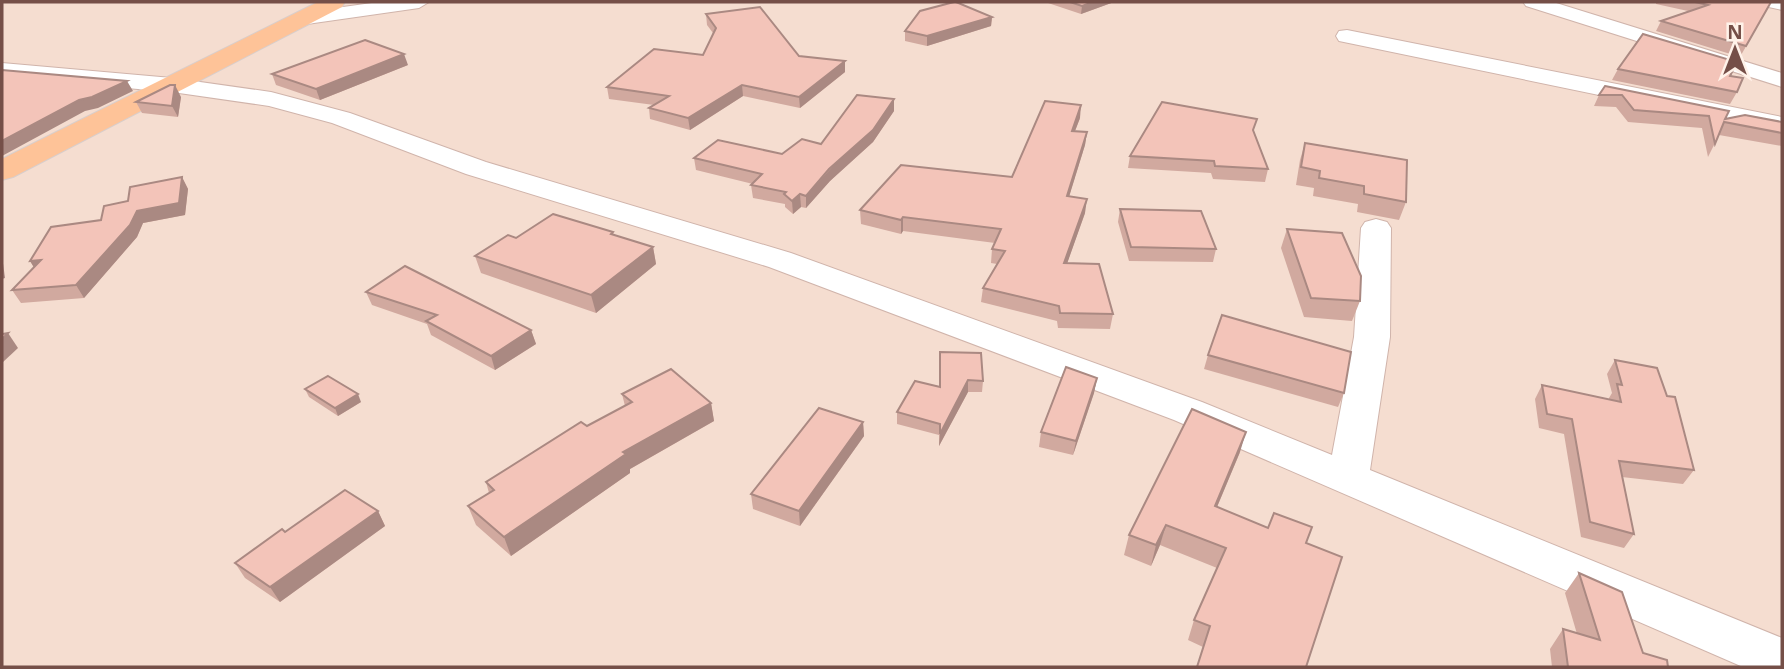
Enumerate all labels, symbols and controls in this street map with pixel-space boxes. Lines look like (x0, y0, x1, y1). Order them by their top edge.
north arrow (1700, 14, 1770, 84)
text: N (1727, 19, 1743, 45)

